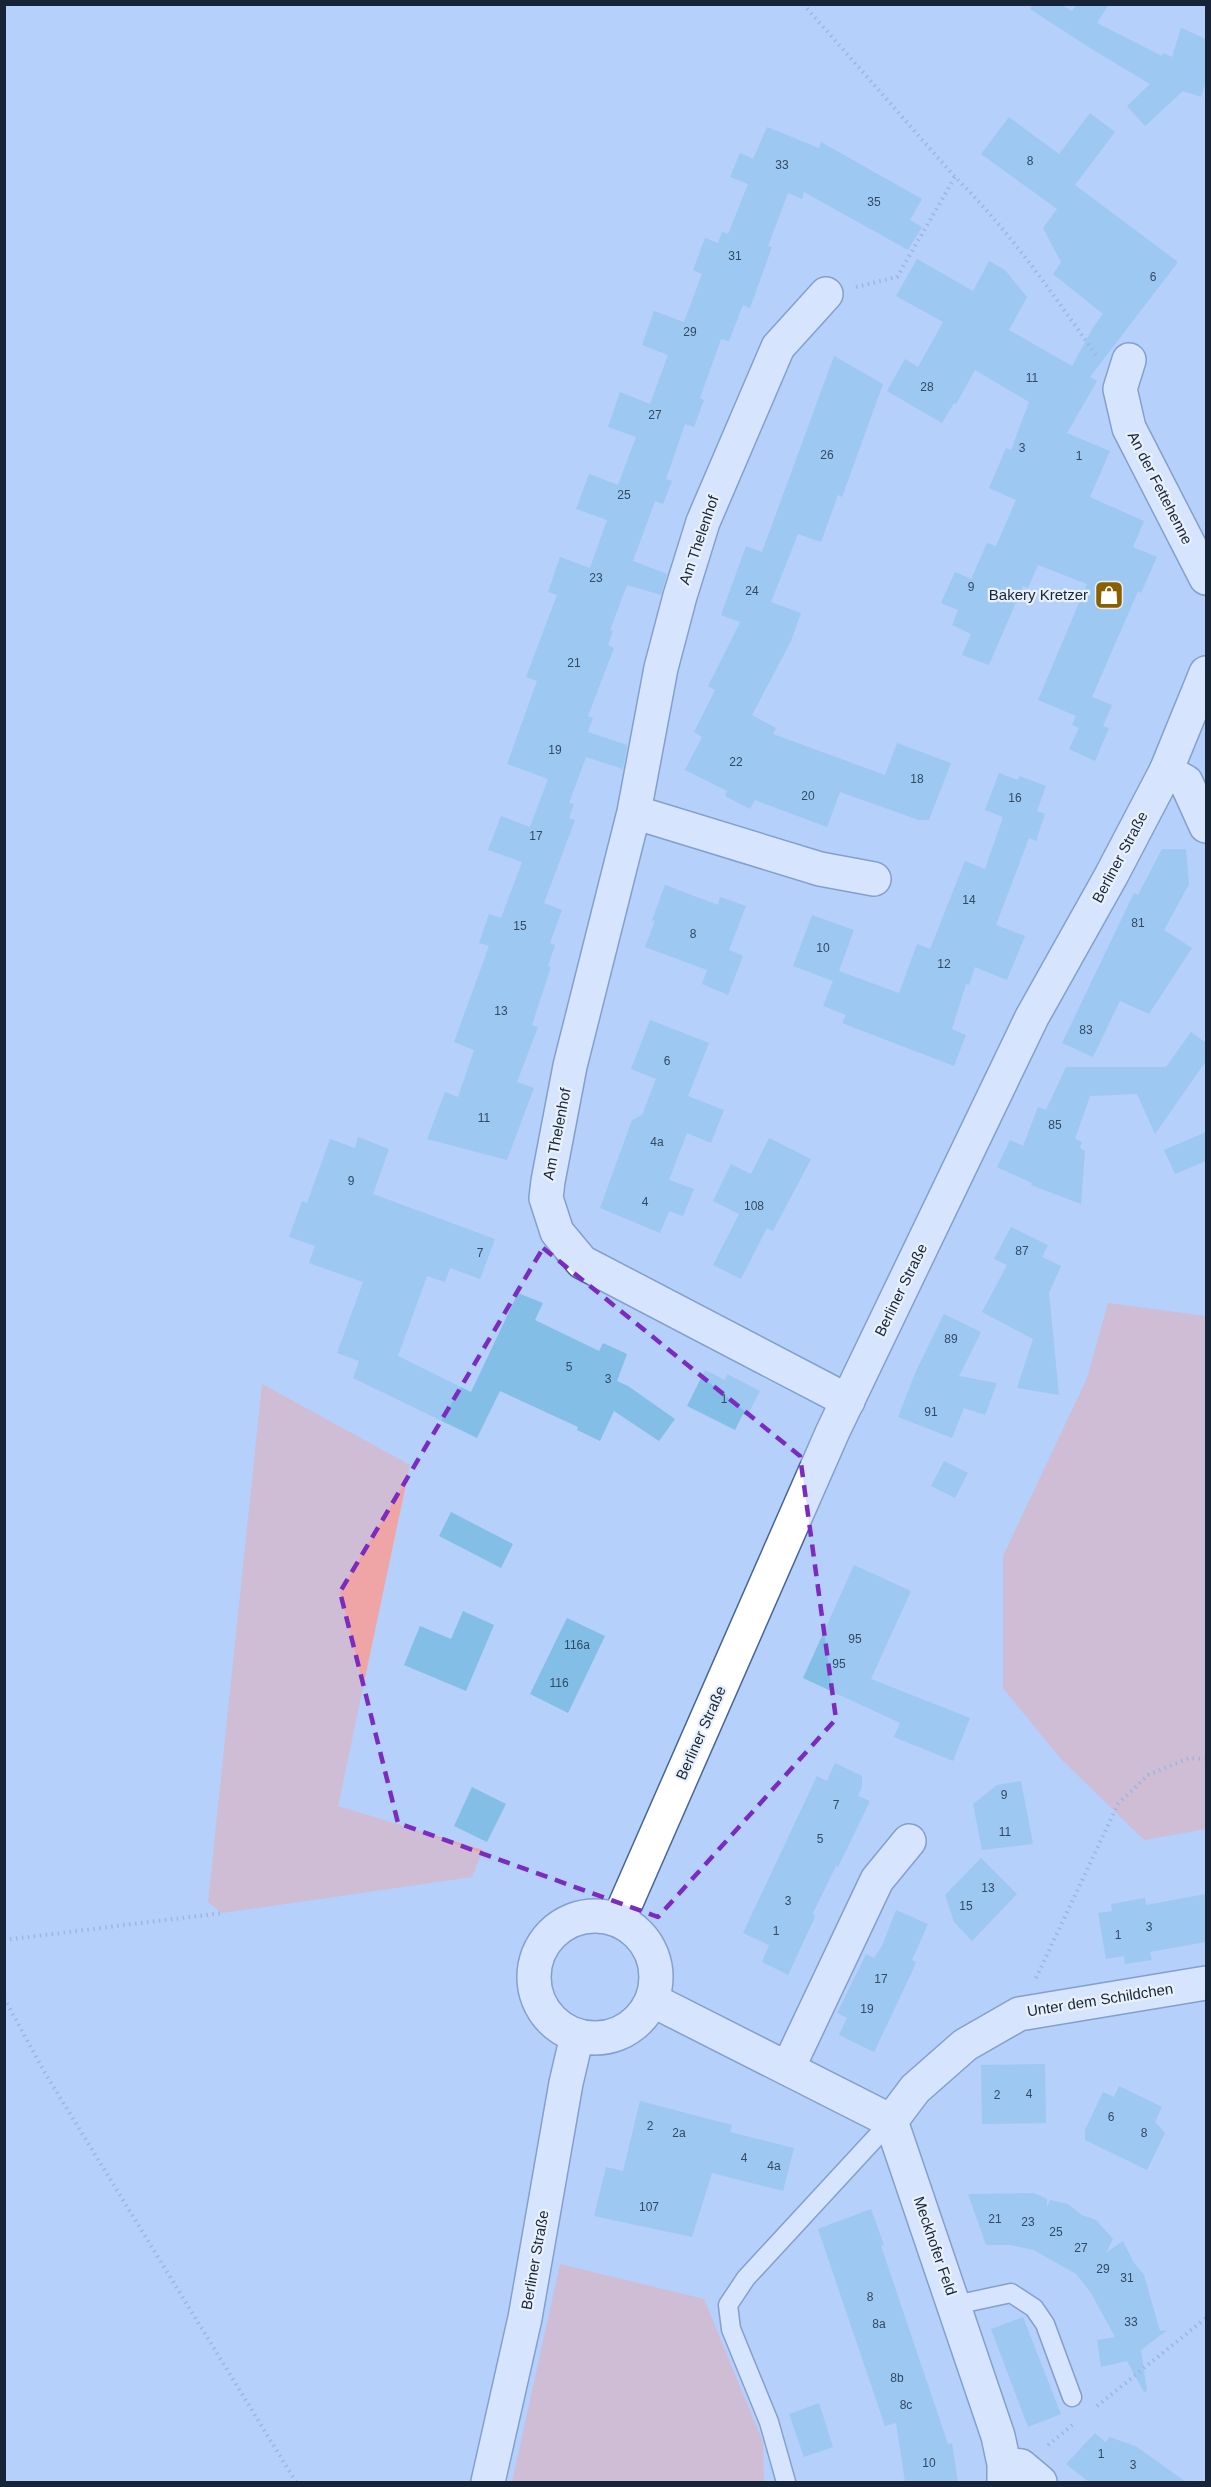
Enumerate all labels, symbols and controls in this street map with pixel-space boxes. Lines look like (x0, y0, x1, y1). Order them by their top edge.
house number: 8 (1027, 154, 1034, 168)
house number: 33 (775, 158, 789, 172)
house number: 35 (867, 195, 881, 209)
house number: 31 (728, 249, 742, 263)
house number: 6 (1150, 270, 1157, 284)
house number: 29 (683, 325, 697, 339)
house number: 11 (1026, 371, 1039, 385)
house number: 28 (920, 380, 934, 394)
house number: 27 (648, 408, 662, 422)
street label: An der Fettehenne (1125, 429, 1196, 547)
house number: 3 (1019, 441, 1026, 455)
house number: 26 (820, 448, 834, 462)
house number: 1 (1076, 449, 1083, 463)
house number: 25 (617, 488, 631, 502)
street label: Am Thelenhof (675, 492, 722, 587)
house number: 23 (589, 571, 603, 585)
shop icon: Bakery Kretzer (1093, 579, 1125, 611)
house number: 9 (968, 580, 975, 594)
house number: 24 (745, 584, 759, 598)
place label: Bakery Kretzer (989, 586, 1088, 603)
house number: 21 (567, 656, 581, 670)
house number: 19 (548, 743, 562, 757)
house number: 22 (729, 755, 743, 769)
house number: 18 (910, 772, 924, 786)
house number: 20 (801, 789, 815, 803)
house number: 16 (1008, 791, 1022, 805)
street label: Berliner Straße (1088, 808, 1151, 905)
house number: 17 (529, 829, 543, 843)
house number: 14 (962, 893, 976, 907)
house number: 81 (1131, 916, 1145, 930)
house number: 15 (513, 919, 527, 933)
house number: 8 (690, 927, 697, 941)
house number: 10 (816, 941, 830, 955)
house number: 12 (937, 957, 951, 971)
house number: 13 (494, 1004, 508, 1018)
house number: 83 (1079, 1023, 1093, 1037)
house number: 6 (664, 1054, 671, 1068)
street label: Am Thelenhof (539, 1086, 574, 1181)
house number: 11 (478, 1111, 491, 1125)
house number: 85 (1048, 1118, 1062, 1132)
house number: 4a (650, 1135, 664, 1149)
house number: 9 (348, 1174, 355, 1188)
house number: 4 (642, 1195, 649, 1209)
house number: 108 (744, 1199, 764, 1213)
street label: Berliner Straße (871, 1241, 930, 1339)
house number: 87 (1015, 1244, 1029, 1258)
house number: 7 (477, 1246, 484, 1260)
house number: 89 (944, 1332, 958, 1346)
house number: 5 (566, 1360, 573, 1374)
house number: 3 (605, 1372, 612, 1386)
house number: 1 (721, 1392, 728, 1406)
house number: 91 (924, 1405, 938, 1419)
house number: 95 (848, 1632, 862, 1646)
house number: 116a (564, 1638, 590, 1652)
house number: 95 (832, 1657, 846, 1671)
house number: 116 (549, 1676, 569, 1690)
street label: Berliner Straße (672, 1683, 729, 1782)
house number: 9 (1001, 1788, 1008, 1802)
house number: 7 (833, 1798, 840, 1812)
house number: 11 (999, 1825, 1012, 1839)
house number: 5 (817, 1832, 824, 1846)
house number: 13 (981, 1881, 995, 1895)
house number: 3 (785, 1894, 792, 1908)
house number: 15 (959, 1899, 973, 1913)
house number: 3 (1146, 1920, 1153, 1934)
house number: 1 (773, 1924, 780, 1938)
house number: 1 (1115, 1928, 1122, 1942)
house number: 17 (874, 1972, 888, 1986)
street label: Unter dem Schildchen (1026, 1980, 1174, 2019)
house number: 19 (860, 2002, 874, 2016)
house number: 4 (1026, 2087, 1033, 2101)
house number: 2 (994, 2088, 1001, 2102)
house number: 6 (1108, 2110, 1115, 2124)
house number: 2 (647, 2119, 654, 2133)
house number: 2a (672, 2126, 686, 2140)
house number: 8 (1141, 2126, 1148, 2140)
house number: 4 (741, 2151, 748, 2165)
house number: 4a (767, 2159, 781, 2173)
street label: Meckhofer Feld (911, 2194, 960, 2297)
house number: 107 (639, 2200, 659, 2214)
street label: Berliner Straße (517, 2209, 552, 2311)
house number: 21 (988, 2212, 1002, 2226)
house number: 23 (1021, 2215, 1035, 2229)
house number: 25 (1049, 2225, 1063, 2239)
house number: 27 (1074, 2241, 1088, 2255)
house number: 29 (1096, 2262, 1110, 2276)
house number: 31 (1120, 2271, 1134, 2285)
house number: 8 (867, 2290, 874, 2304)
house number: 33 (1124, 2315, 1138, 2329)
house number: 8a (872, 2317, 886, 2331)
house number: 8b (890, 2371, 904, 2385)
house number: 8c (900, 2398, 912, 2412)
house number: 1 (1098, 2447, 1105, 2461)
house number: 10 (922, 2456, 936, 2470)
house number: 3 (1130, 2458, 1137, 2472)

